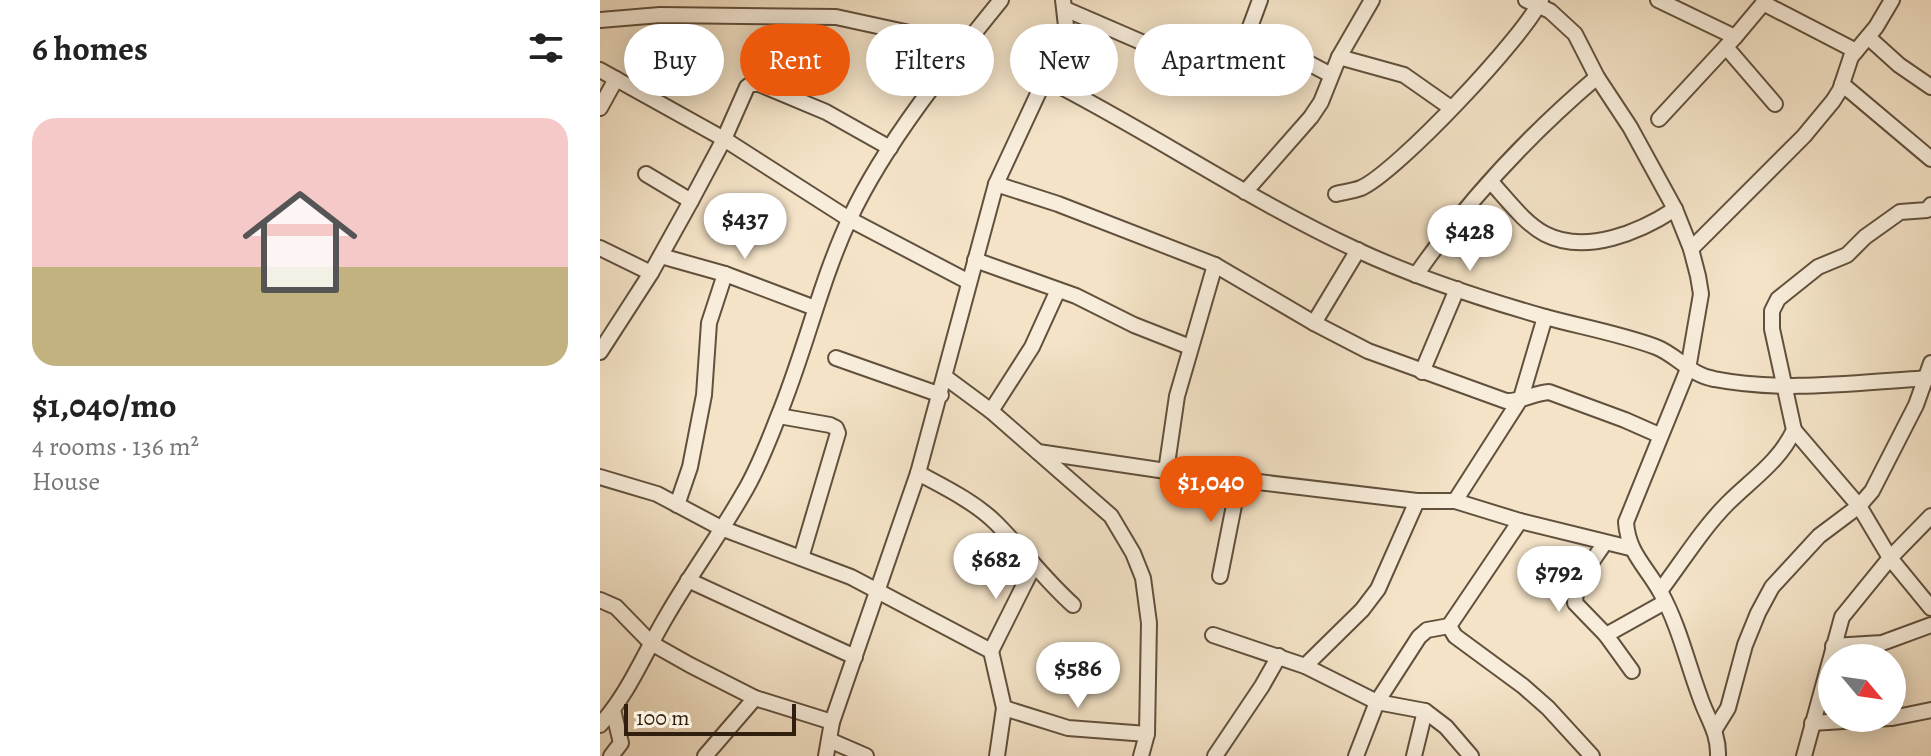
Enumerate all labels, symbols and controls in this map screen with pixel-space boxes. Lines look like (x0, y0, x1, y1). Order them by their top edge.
chip: Buy (624, 24, 724, 96)
chip: Rent (740, 24, 850, 96)
chip: Filters (866, 24, 994, 96)
chip: New (1010, 24, 1118, 96)
chip: Apartment (1134, 24, 1314, 96)
text: 6 homes (32, 25, 148, 72)
icon: filters (524, 26, 568, 70)
icon: home (228, 170, 372, 314)
pin: $437 (698, 193, 792, 261)
text: $437 (722, 201, 768, 236)
pin: $428 (1423, 205, 1517, 273)
text: $428 (1445, 213, 1495, 248)
text: $1,040/mo (32, 382, 177, 429)
text: 4 rooms · 136 m² (32, 429, 199, 464)
pin: $1,040 (1146, 456, 1276, 524)
text: House (32, 464, 100, 499)
text: $1,040 (1178, 464, 1244, 499)
pin: $682 (949, 533, 1043, 601)
text: $682 (971, 541, 1021, 576)
pin: $792 (1512, 546, 1606, 614)
text: $792 (1535, 554, 1583, 589)
pin: $586 (1031, 642, 1125, 710)
north arrow (1818, 644, 1906, 732)
map controls (1818, 644, 1906, 732)
text: $586 (1054, 650, 1102, 685)
scale bar (624, 700, 796, 736)
text: 100 m (636, 703, 690, 733)

